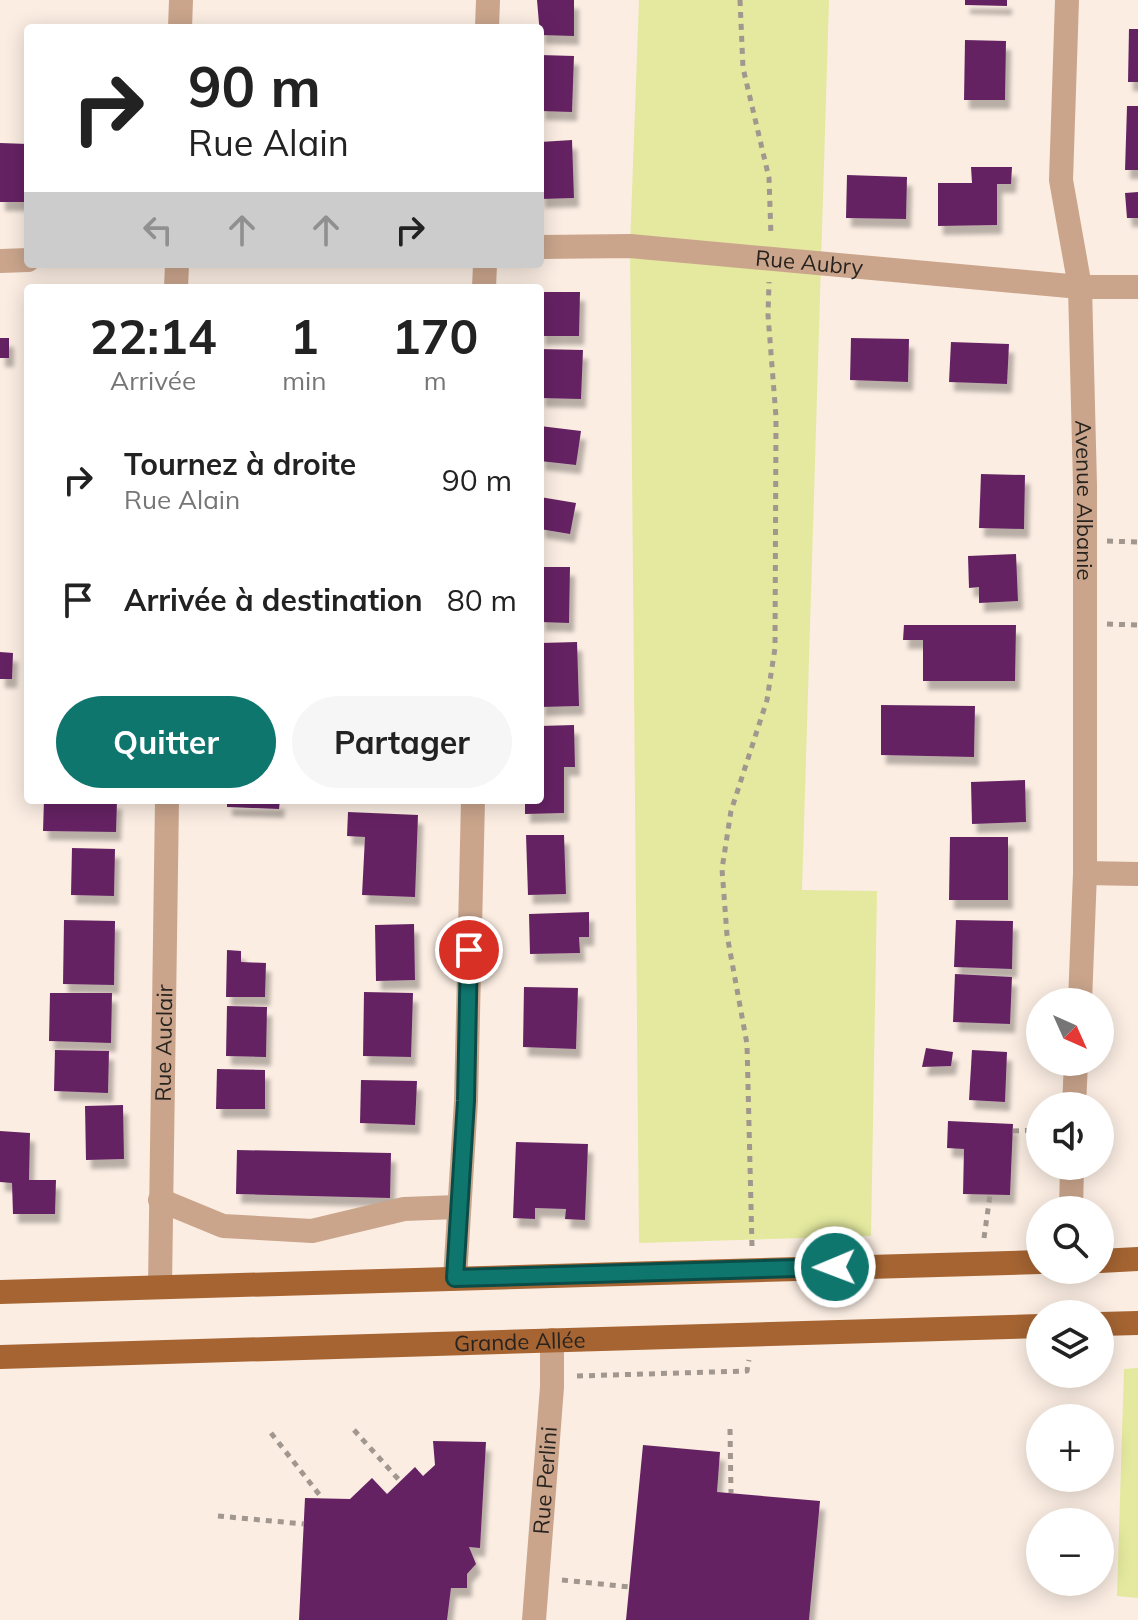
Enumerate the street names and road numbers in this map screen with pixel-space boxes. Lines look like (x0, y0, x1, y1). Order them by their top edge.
street label: Rue Aubry (754, 243, 865, 281)
street label: Avenue Albanie (1069, 420, 1099, 580)
street label: Rue Auclair (149, 984, 178, 1102)
street label: Grande Allée (454, 1326, 586, 1357)
street label: Rue Perlini (527, 1425, 563, 1535)

